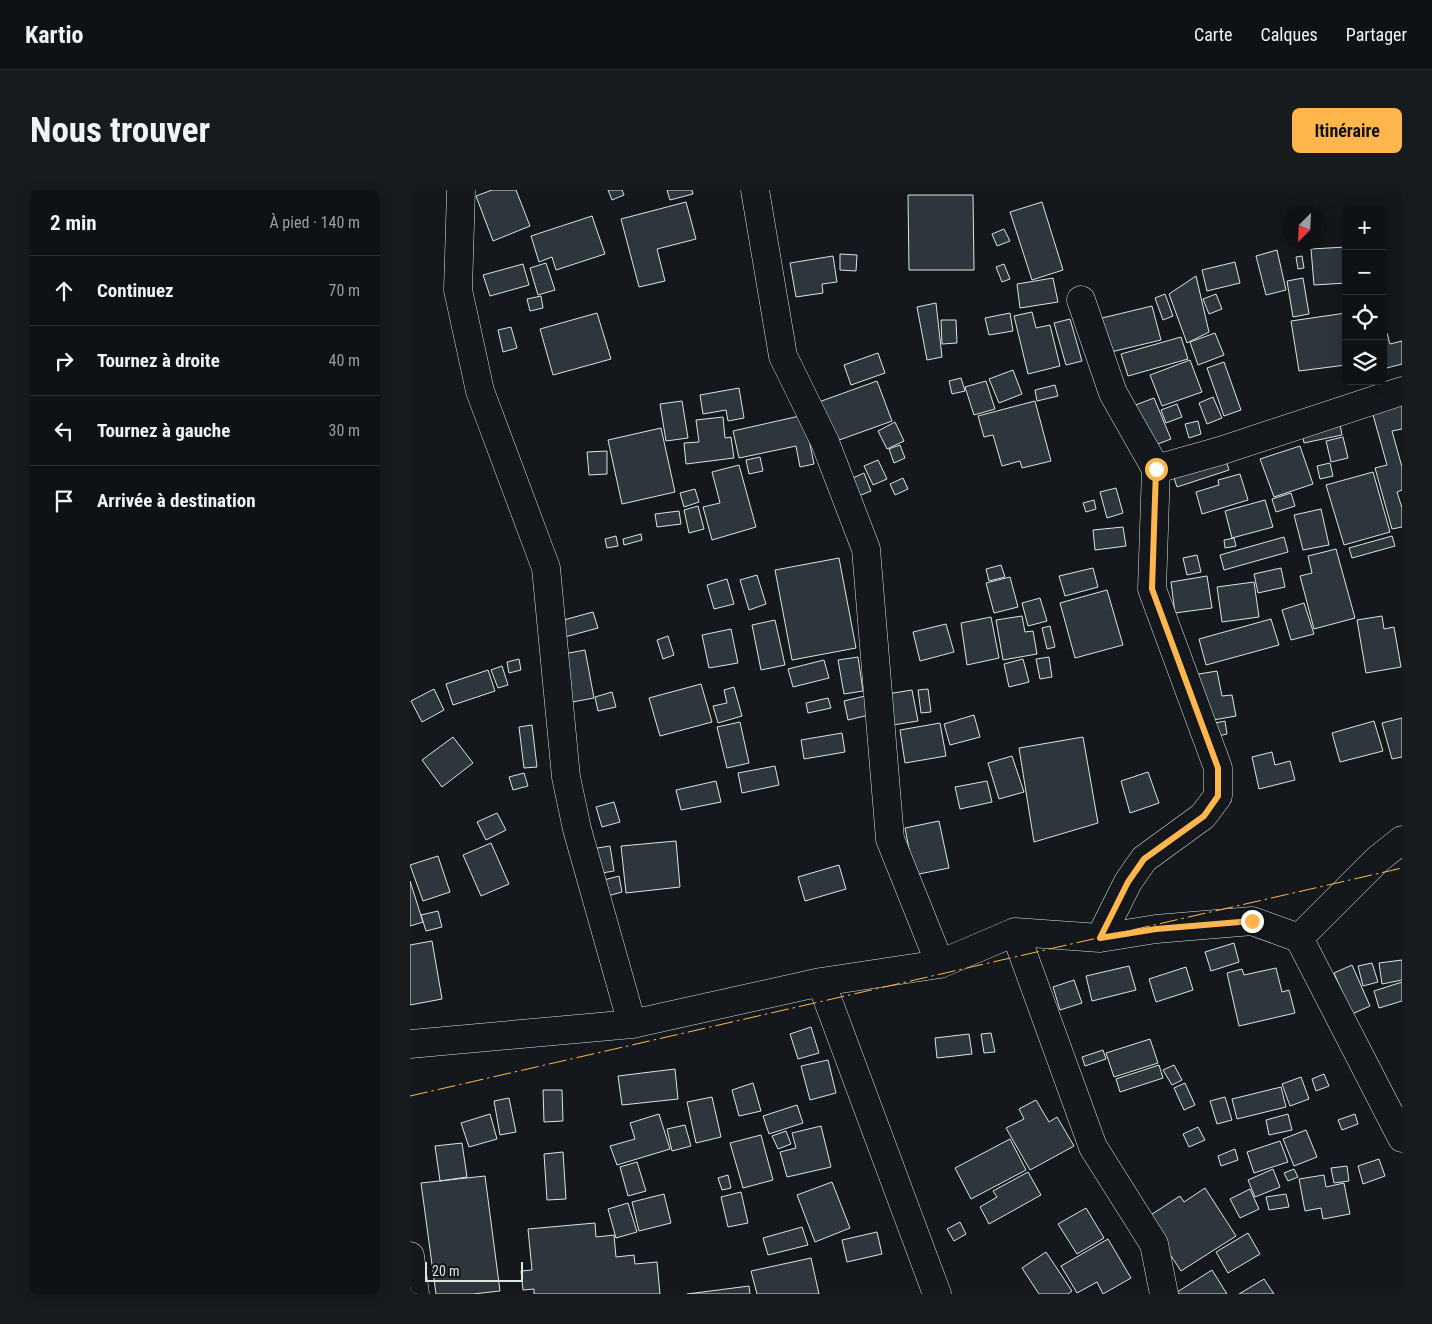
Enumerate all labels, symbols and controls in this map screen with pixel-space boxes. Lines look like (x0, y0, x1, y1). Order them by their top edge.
text: Kartio (25, 21, 83, 49)
text: Carte (1194, 24, 1233, 45)
text: Calques (1261, 24, 1318, 45)
text: Partager (1346, 24, 1407, 45)
button: Itinéraire (1292, 108, 1402, 153)
text: Nous trouver (30, 110, 210, 151)
north arrow (1282, 205, 1327, 250)
map controls (1342, 205, 1387, 385)
button: + (1342, 205, 1387, 250)
text: 2 min (50, 211, 97, 235)
text: À pied · 140 m (269, 213, 360, 232)
button: − (1342, 250, 1387, 295)
icon: ahead (50, 277, 78, 305)
text: Continuez (97, 279, 174, 302)
text: 70 m (328, 281, 360, 300)
button: locate (1342, 295, 1387, 340)
button: layers (1342, 340, 1387, 385)
icon: right (50, 347, 78, 375)
text: Tournez à droite (97, 349, 220, 372)
text: 40 m (328, 351, 360, 370)
icon: left (50, 417, 78, 445)
text: Tournez à gauche (97, 419, 230, 442)
text: 30 m (328, 421, 360, 440)
route start (1145, 458, 1168, 481)
icon: arrive (50, 487, 78, 515)
text: Arrivée à destination (97, 489, 256, 512)
route end (1241, 910, 1264, 933)
scale bar (425, 1259, 522, 1282)
text: 20 m (432, 1263, 460, 1279)

